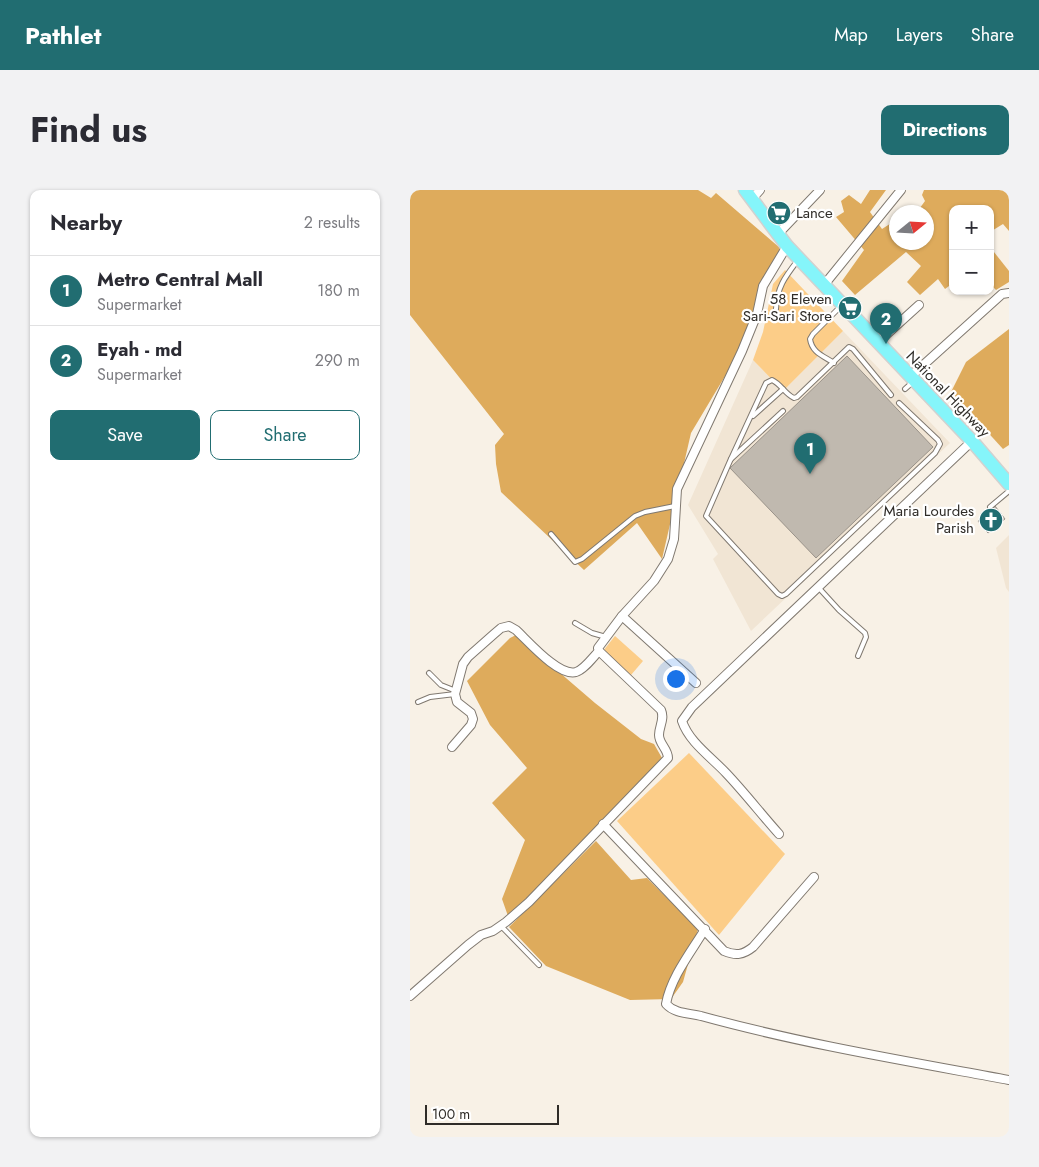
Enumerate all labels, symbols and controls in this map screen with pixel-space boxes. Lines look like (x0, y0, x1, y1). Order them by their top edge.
text: Pathlet (25, 18, 101, 53)
text: Map (834, 22, 868, 48)
text: Layers (896, 22, 943, 48)
text: Share (971, 22, 1014, 48)
text: Find us (30, 105, 147, 155)
button: Directions (881, 105, 1009, 155)
supermarket icon: Lance (766, 200, 792, 226)
place label: Lance (796, 202, 833, 224)
north arrow (889, 205, 934, 250)
map controls (949, 205, 994, 295)
button: + (949, 205, 994, 250)
text: Nearby (50, 208, 122, 238)
text: 2 results (304, 211, 360, 234)
button: − (949, 250, 994, 295)
text: Metro Central Mall (97, 266, 263, 293)
text: 1 (62, 279, 70, 302)
text: 180 m (317, 279, 360, 302)
place label: 58 Eleven Sari-Sari Store (743, 288, 832, 327)
text: Supermarket (97, 293, 182, 316)
supermarket icon: 58 Eleven Sari-Sari Store (837, 295, 863, 321)
pin: 2 (870, 303, 902, 344)
text: Eyah - md (97, 336, 182, 363)
street label: National Highway (901, 346, 995, 442)
text: 2 (61, 349, 71, 372)
text: 290 m (315, 349, 360, 372)
text: Supermarket (97, 363, 182, 386)
button: Save (50, 410, 200, 460)
button: Share (210, 410, 360, 460)
pin: 1 (794, 433, 826, 474)
place label: Maria Lourdes Parish (884, 500, 974, 539)
church icon: Maria Lourdes Parish (978, 507, 1004, 533)
your location (663, 666, 689, 692)
scale bar (425, 1102, 559, 1125)
text: 100 m (432, 1104, 470, 1124)

